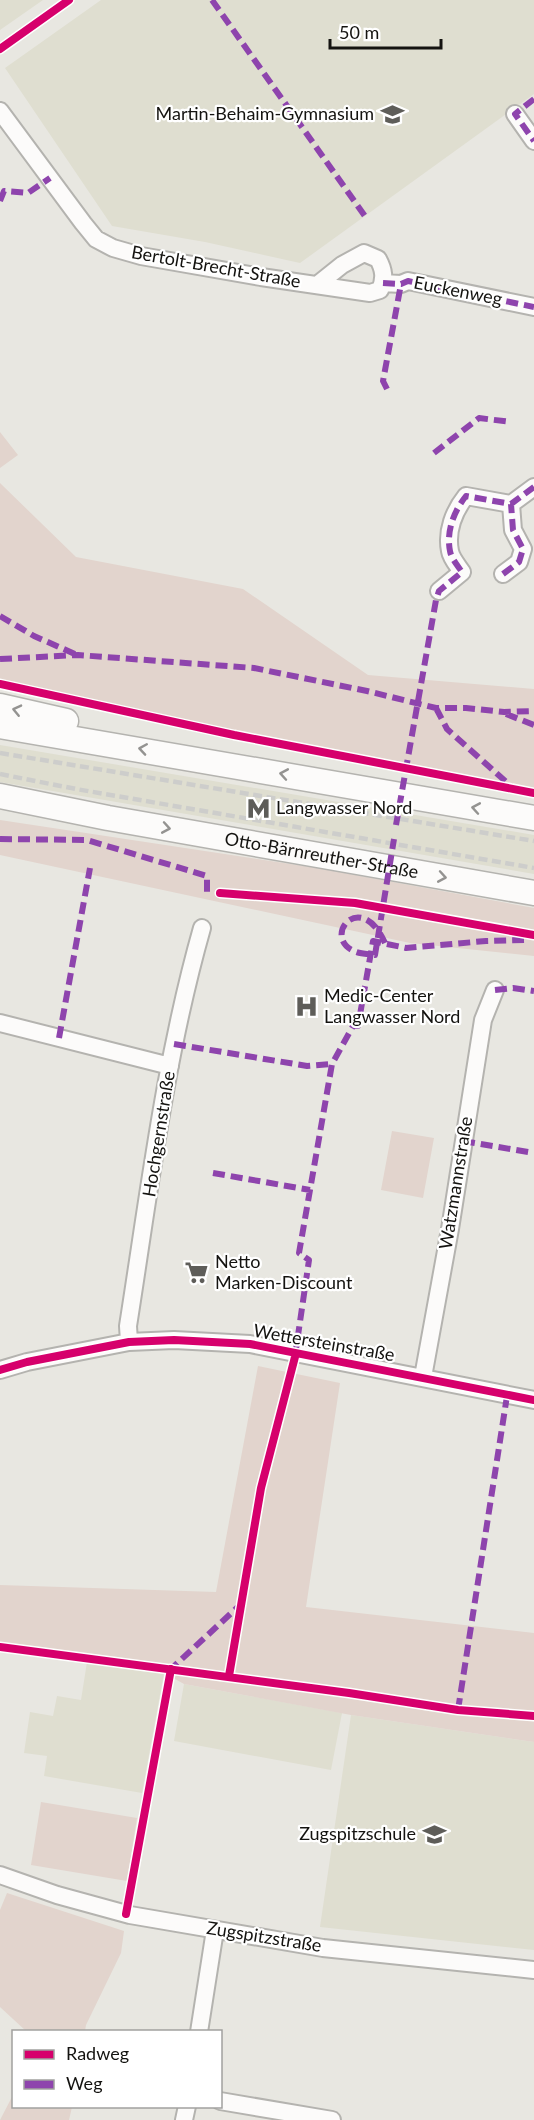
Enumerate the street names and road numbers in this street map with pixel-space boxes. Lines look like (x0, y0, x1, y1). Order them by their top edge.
street label: Bertolt-Brecht-Straße (130, 240, 303, 292)
street label: Euckenweg (412, 271, 504, 309)
street label: Otto-Bärnreuther-Straße (223, 827, 420, 882)
street label: Hochgernstraße (137, 1069, 179, 1198)
street label: Watzmannstraße (434, 1115, 476, 1251)
street label: Wettersteinstraße (252, 1319, 396, 1365)
street label: Zugspitzstraße (205, 1916, 323, 1956)

